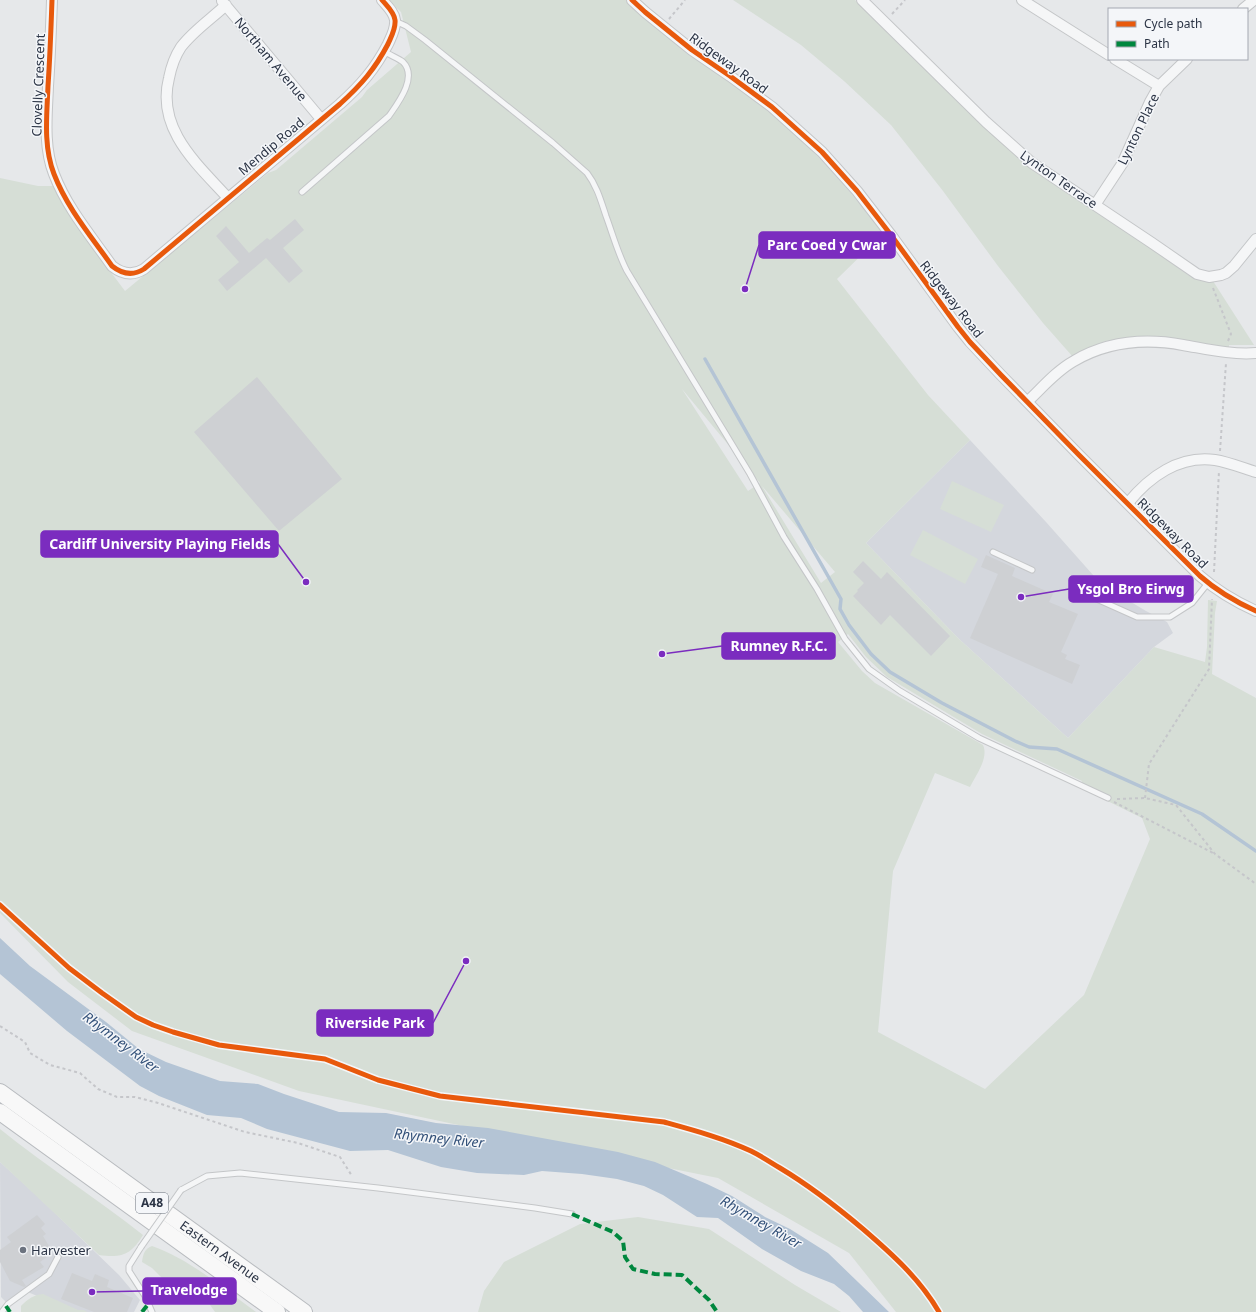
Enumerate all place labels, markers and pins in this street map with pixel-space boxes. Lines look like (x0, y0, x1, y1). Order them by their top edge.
callout: Parc Coed y Cwar (759, 232, 895, 258)
callout: Cardiff University Playing Fields (41, 531, 278, 557)
callout: Ysgol Bro Eirwg (1069, 576, 1193, 602)
callout: Rumney R.F.C. (722, 633, 835, 659)
callout: Riverside Park (317, 1010, 433, 1036)
place label: Harvester (31, 1241, 91, 1259)
marker: Harvester (18, 1245, 28, 1255)
callout: Travelodge (143, 1278, 236, 1304)

